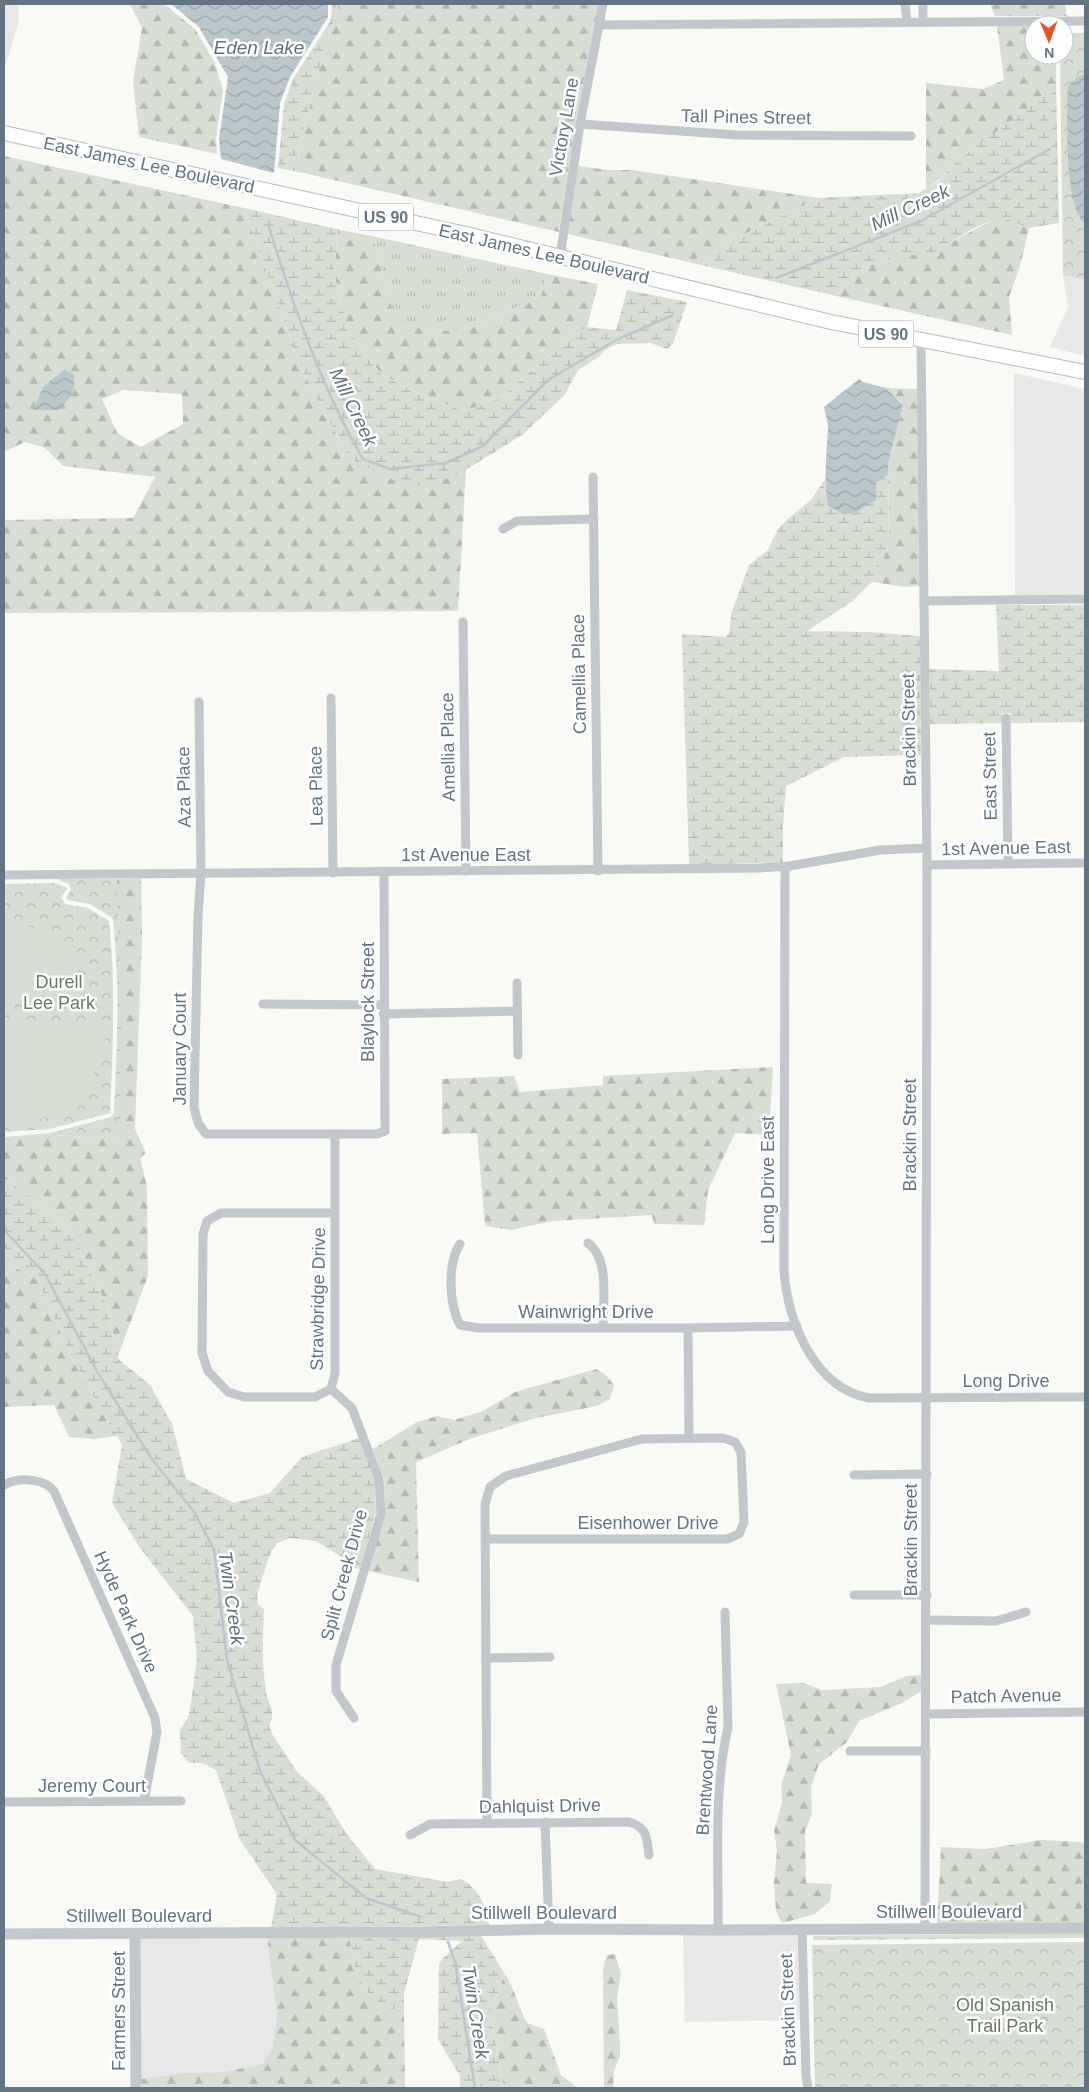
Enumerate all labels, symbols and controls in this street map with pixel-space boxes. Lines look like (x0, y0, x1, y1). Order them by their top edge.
north arrow (1024, 15, 1074, 65)
water label: Eden Lake (214, 37, 304, 58)
text: N (1044, 45, 1054, 61)
street label: Victory Lane (545, 76, 583, 178)
street label: Tall Pines Street (681, 106, 811, 128)
street label: East James Lee Boulevard (42, 133, 256, 197)
water label: Mill Creek (868, 179, 954, 235)
road number: US 90 (358, 203, 414, 230)
street label: East James Lee Boulevard (437, 220, 651, 288)
road number: US 90 (858, 320, 914, 348)
water label: Mill Creek (326, 365, 382, 451)
street label: Camellia Place (568, 614, 590, 734)
street label: Brackin Street (898, 673, 920, 787)
street label: Amellia Place (437, 692, 459, 802)
street label: East Street (979, 731, 1001, 821)
street label: Aza Place (173, 746, 195, 828)
street label: Lea Place (305, 746, 327, 826)
street label: 1st Avenue East (941, 837, 1071, 859)
street label: 1st Avenue East (401, 845, 531, 865)
street label: Blaylock Street (358, 942, 378, 1062)
park label: Durell Lee Park (23, 972, 96, 1013)
street label: January Court (170, 992, 190, 1106)
street label: Brackin Street (900, 1078, 920, 1192)
street label: Long Drive East (758, 1116, 778, 1244)
street label: Strawbridge Drive (307, 1227, 329, 1371)
street label: Wainwright Drive (518, 1302, 654, 1322)
street label: Long Drive (962, 1371, 1050, 1391)
street label: Brackin Street (901, 1483, 921, 1597)
street label: Split Creek Drive (317, 1507, 371, 1643)
street label: Eisenhower Drive (577, 1513, 719, 1533)
street label: Hyde Park Drive (90, 1548, 162, 1676)
water label: Twin Creek (215, 1550, 249, 1648)
street label: Patch Avenue (950, 1685, 1062, 1707)
street label: Brentwood Lane (692, 1704, 722, 1836)
street label: Jeremy Court (38, 1776, 146, 1796)
street label: Dahlquist Drive (479, 1795, 601, 1817)
street label: Stillwell Boulevard (876, 1902, 1022, 1922)
street label: Stillwell Boulevard (471, 1903, 617, 1923)
street label: Stillwell Boulevard (66, 1906, 212, 1926)
street label: Farmers Street (109, 1951, 129, 2071)
street label: Brackin Street (776, 1953, 800, 2067)
water label: Twin Creek (458, 1964, 494, 2062)
park label: Old Spanish Trail Park (956, 1995, 1054, 2036)

